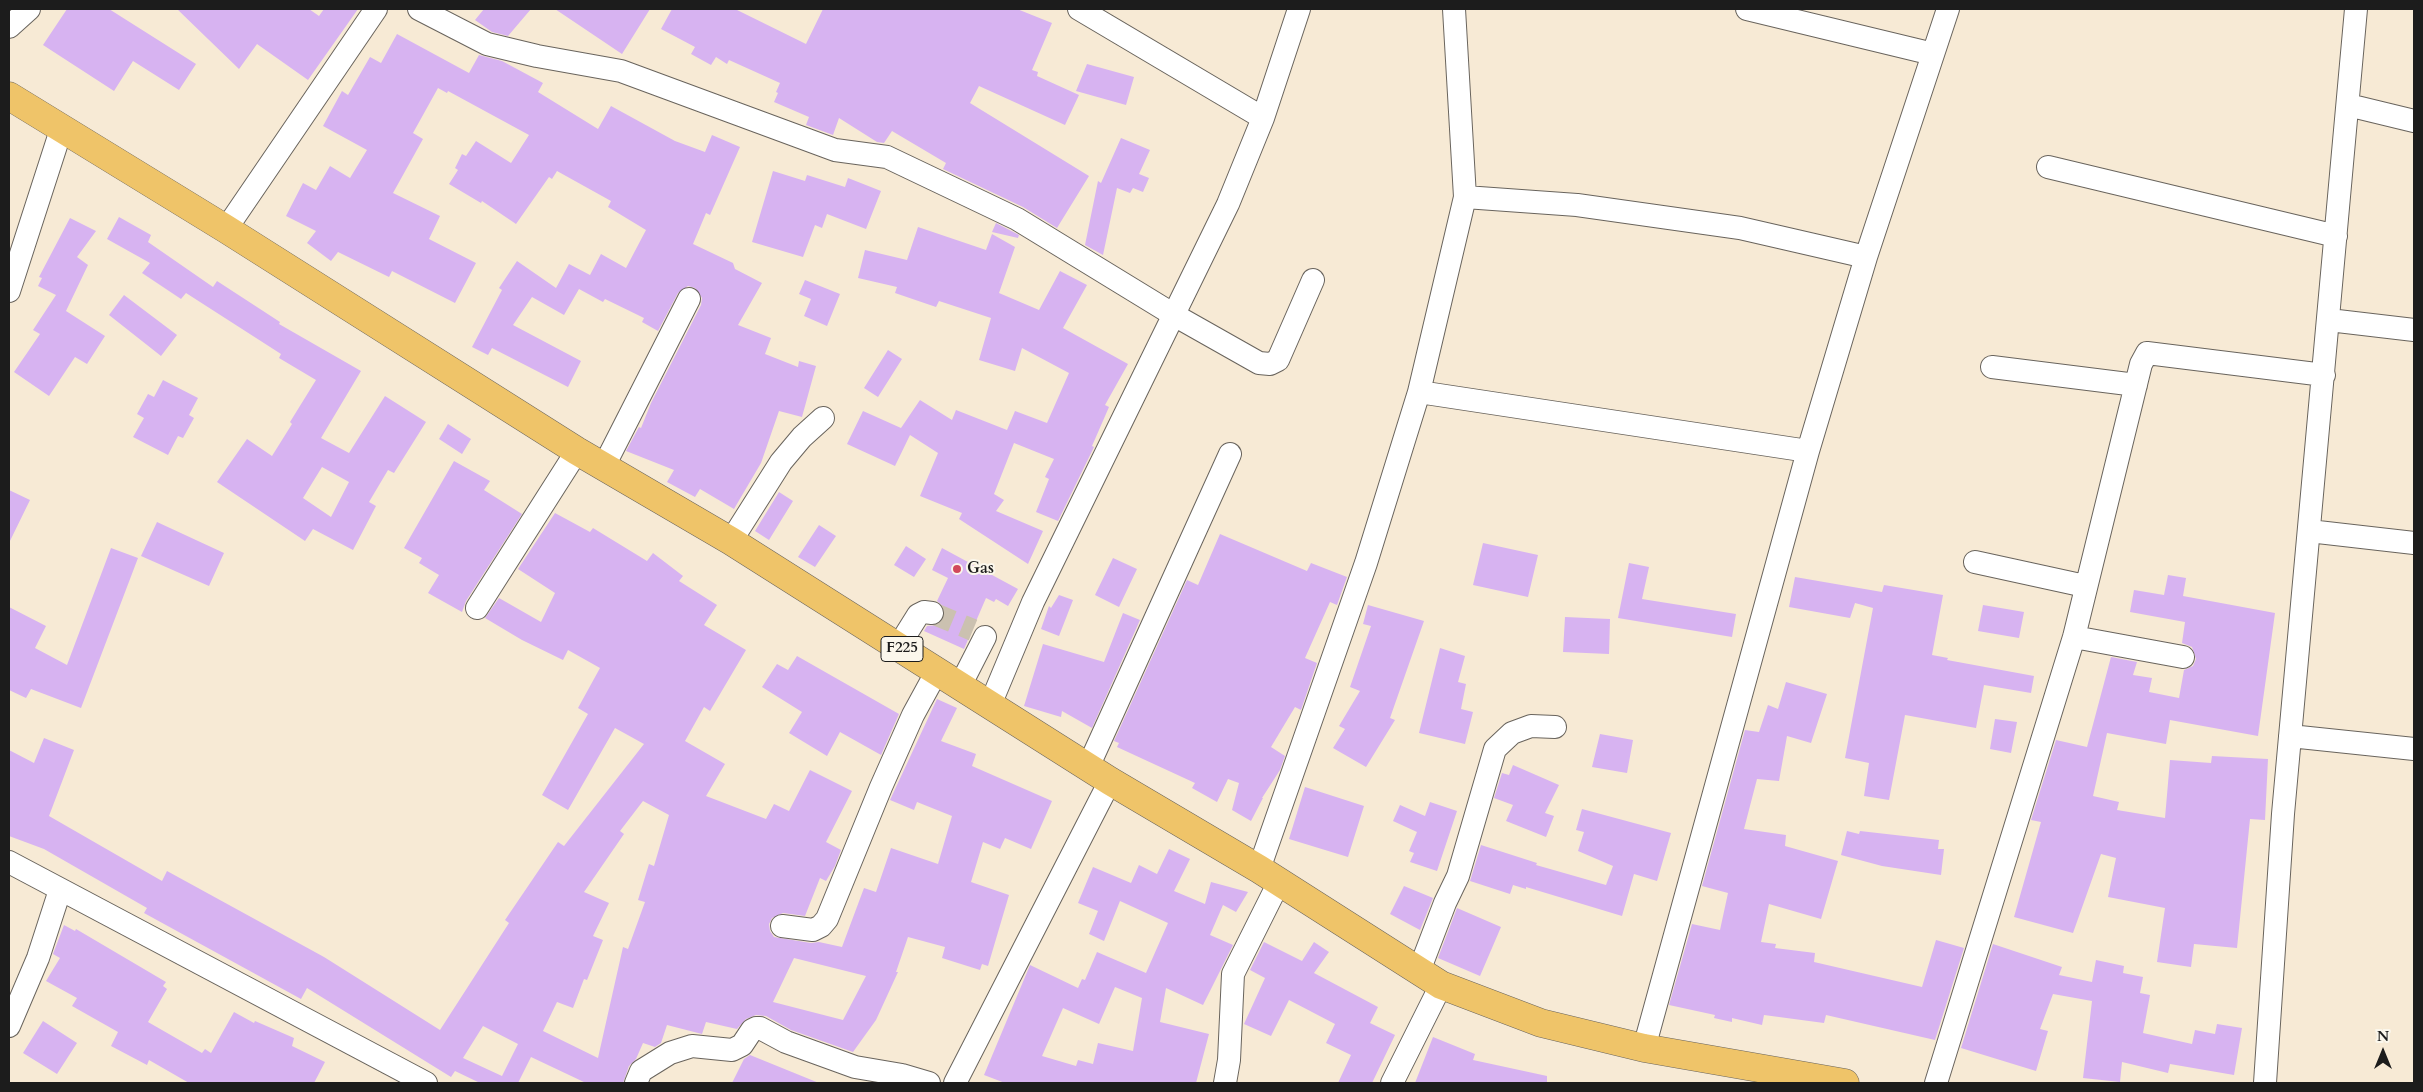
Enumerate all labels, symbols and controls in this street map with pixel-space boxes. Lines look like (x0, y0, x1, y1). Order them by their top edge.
place label: Gas (967, 559, 994, 579)
marker: Gas (951, 563, 963, 575)
road number: F225 (881, 636, 923, 662)
north arrow (2358, 1027, 2408, 1077)
text: N (2377, 1027, 2389, 1046)

